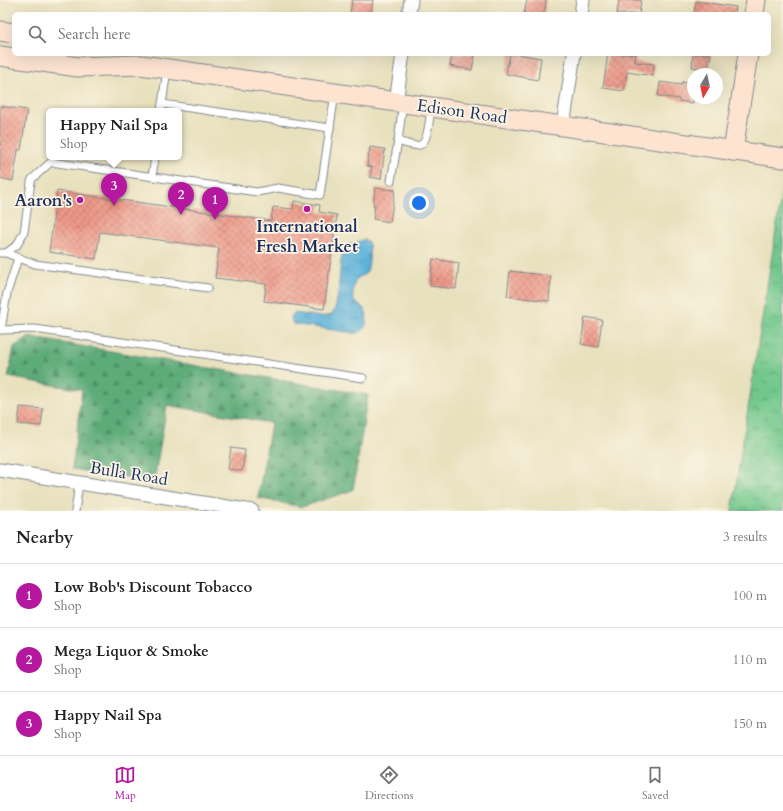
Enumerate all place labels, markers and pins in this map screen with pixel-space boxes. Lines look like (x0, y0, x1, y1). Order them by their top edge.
pin: 3 (101, 173, 127, 206)
pin: 2 (168, 182, 194, 215)
pin: 1 (202, 187, 228, 220)
place label: Aaron's (14, 189, 72, 212)
marker: Aaron's (75, 195, 85, 205)
marker: International Fresh Market (302, 204, 312, 214)
place label: International Fresh Market (256, 215, 358, 258)

